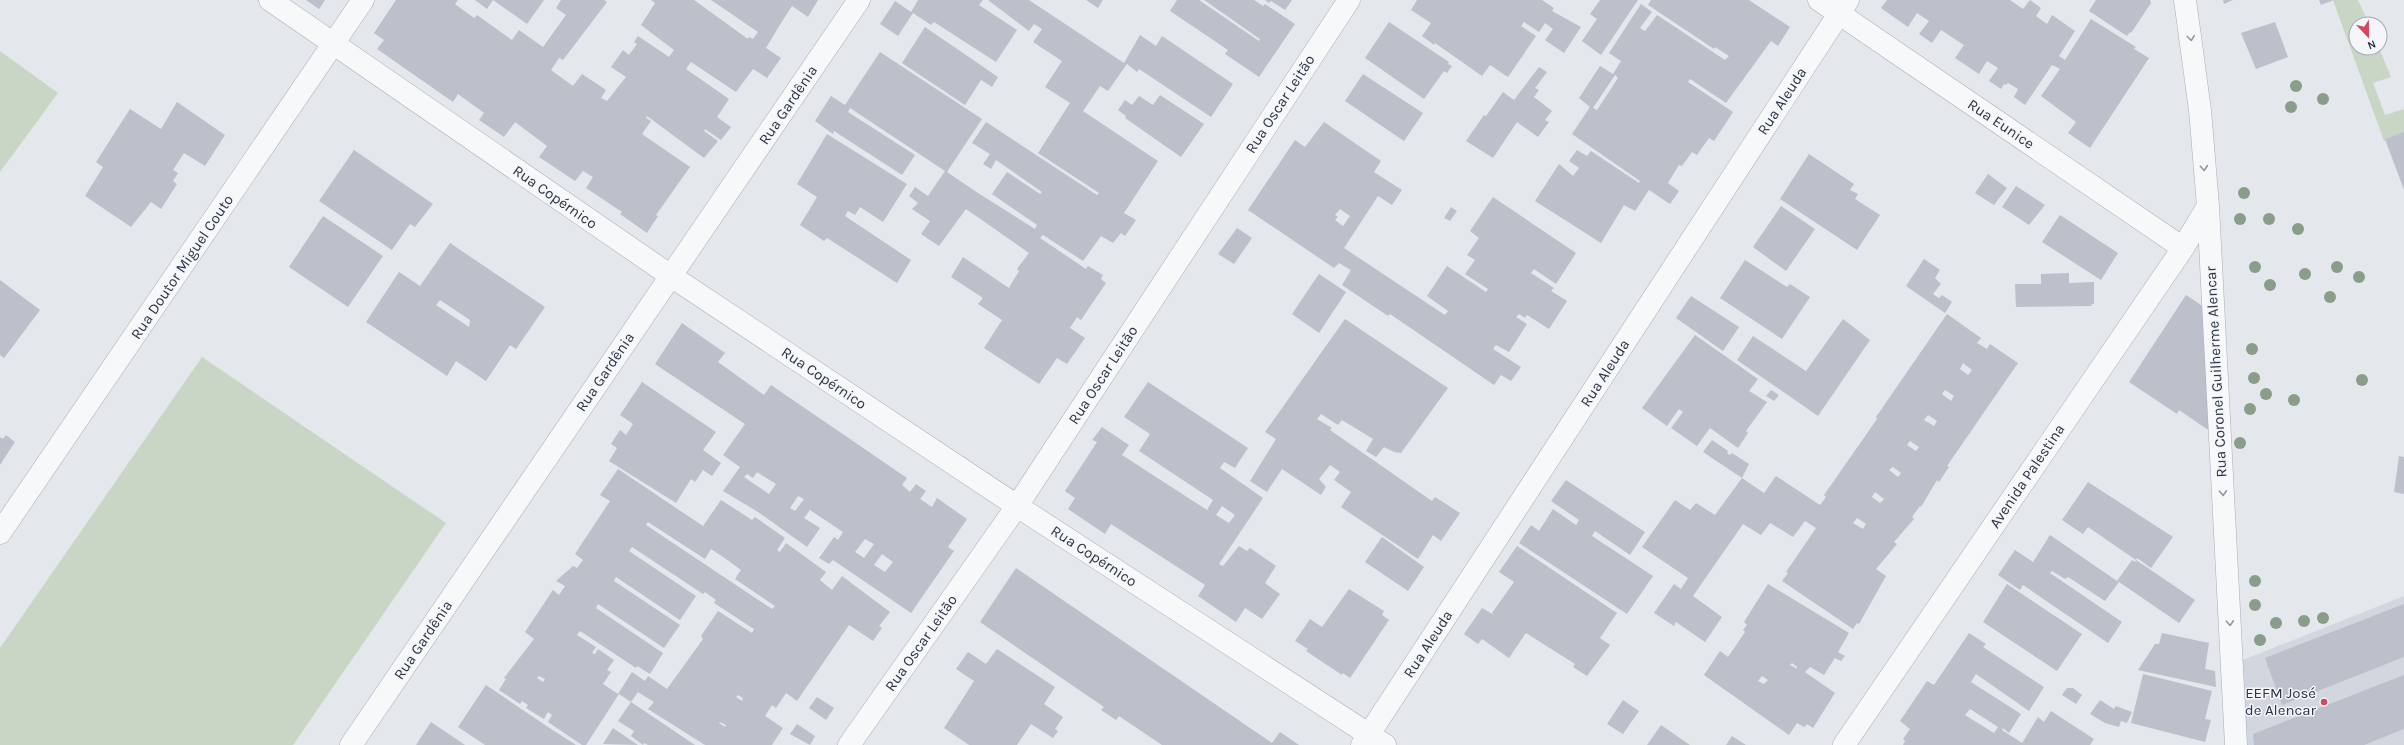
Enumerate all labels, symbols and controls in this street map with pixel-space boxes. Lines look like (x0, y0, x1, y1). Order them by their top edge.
north arrow (2348, 16, 2388, 56)
one-way arrow (2186, 35, 2195, 42)
text: N (2365, 37, 2378, 52)
street label: Rua Oscar Leitão (1241, 51, 1319, 157)
street label: Rua Gardênia (755, 62, 821, 148)
street label: Rua Aleuda (1754, 64, 1810, 138)
street label: Rua Eunice (1964, 95, 2038, 153)
street label: Rua Copérnico (509, 161, 601, 233)
one-way arrow (2200, 165, 2209, 171)
street label: Rua Doutor Miguel Couto (127, 191, 237, 343)
street label: Rua Coronel Guilherme Alencar (2201, 265, 2231, 478)
street label: Rua Oscar Leitão (1064, 322, 1142, 428)
street label: Rua Gardênia (572, 329, 638, 415)
street label: Rua Aleuda (1577, 336, 1633, 410)
street label: Rua Copérnico (778, 343, 870, 413)
street label: Avenida Palestina (1986, 421, 2068, 531)
one-way arrow (2218, 490, 2227, 496)
street label: Rua Copérnico (1048, 522, 1140, 590)
street label: Rua Oscar Leitão (881, 591, 961, 695)
street label: Rua Gardênia (390, 597, 456, 683)
street label: Rua Aleuda (1400, 607, 1456, 681)
one-way arrow (2225, 620, 2234, 626)
place label: EEFM José de Alencar (2245, 684, 2317, 719)
marker: EEFM José de Alencar (2319, 697, 2329, 707)

